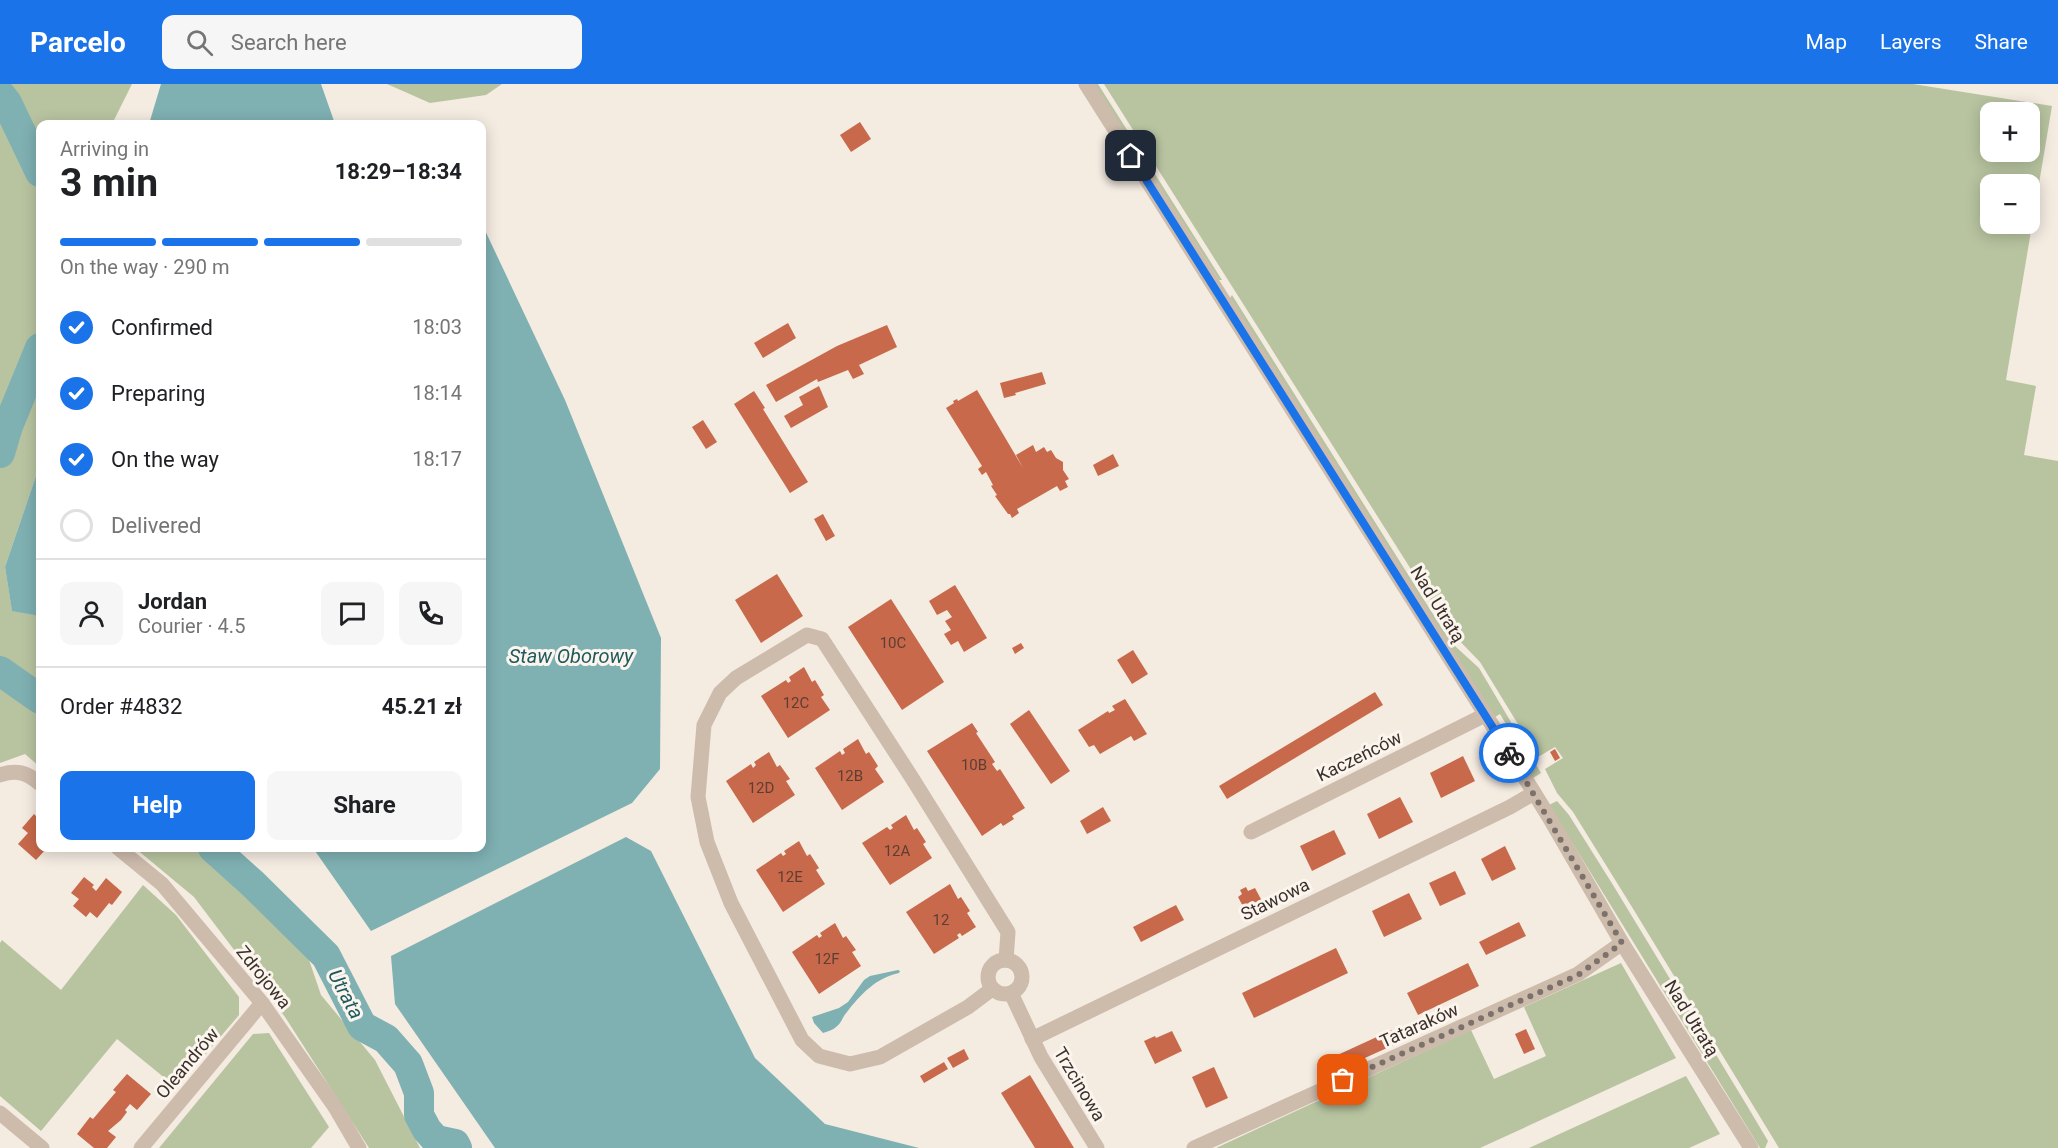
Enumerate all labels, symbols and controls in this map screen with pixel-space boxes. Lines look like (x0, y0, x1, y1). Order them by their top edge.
search box (162, 15, 582, 69)
text: Parcelo (30, 26, 126, 59)
icon: search (183, 26, 216, 59)
text: Search here (231, 30, 347, 55)
text: Map (1805, 30, 1847, 54)
text: Layers (1880, 30, 1941, 54)
text: Share (1974, 30, 2028, 54)
map controls (1980, 102, 2040, 234)
button: + (1980, 102, 2040, 162)
pin (1105, 130, 1156, 181)
text: Arriving in (60, 137, 149, 161)
icon: home (1114, 139, 1147, 172)
text: 18:29–18:34 (335, 159, 462, 184)
text: 3 min (60, 160, 158, 206)
button: − (1980, 174, 2040, 234)
text: On the way · 290 m (60, 255, 229, 279)
icon: check (60, 311, 93, 344)
text: Confirmed (111, 315, 213, 340)
text: 18:03 (412, 315, 462, 339)
icon: check (60, 377, 93, 410)
text: Preparing (111, 381, 205, 406)
text: 18:14 (412, 381, 462, 405)
icon: check (60, 443, 93, 476)
text: On the way (111, 447, 219, 472)
text: 18:17 (412, 447, 462, 471)
text: Delivered (111, 513, 201, 538)
street label: Nad Utratą (1406, 562, 1470, 646)
button: person (60, 582, 123, 645)
button: chat (321, 582, 384, 645)
button: phone (399, 582, 462, 645)
text: Jordan (138, 589, 207, 614)
text: Courier · 4.5 (138, 614, 245, 638)
house number: 10C (880, 634, 907, 652)
water label: Staw Oborowy (509, 644, 634, 668)
text: Order #4832 (60, 694, 182, 719)
text: 45.21 zł (382, 694, 462, 719)
house number: 12C (783, 694, 810, 712)
courier (1479, 723, 1539, 783)
street label: Kaczeńców (1313, 726, 1405, 786)
icon: bike (1493, 737, 1526, 770)
house number: 10B (961, 756, 987, 774)
house number: 12B (837, 767, 863, 785)
button: Help (60, 771, 255, 840)
button: Share (267, 771, 462, 840)
house number: 12D (748, 779, 774, 797)
house number: 12A (884, 842, 911, 860)
house number: 12E (777, 868, 803, 886)
street label: Stawowa (1237, 873, 1313, 925)
house number: 12 (933, 911, 949, 929)
street label: Zdrojowa (232, 941, 296, 1013)
house number: 12F (814, 950, 840, 968)
water label: Utrata (323, 965, 369, 1023)
street label: Nad Utratą (1660, 976, 1724, 1060)
street label: Tataraków (1377, 998, 1462, 1052)
street label: Oleandrów (151, 1023, 223, 1103)
street label: Trzcinowa (1050, 1043, 1110, 1125)
pin (1317, 1054, 1368, 1105)
icon: bag (1326, 1063, 1359, 1096)

